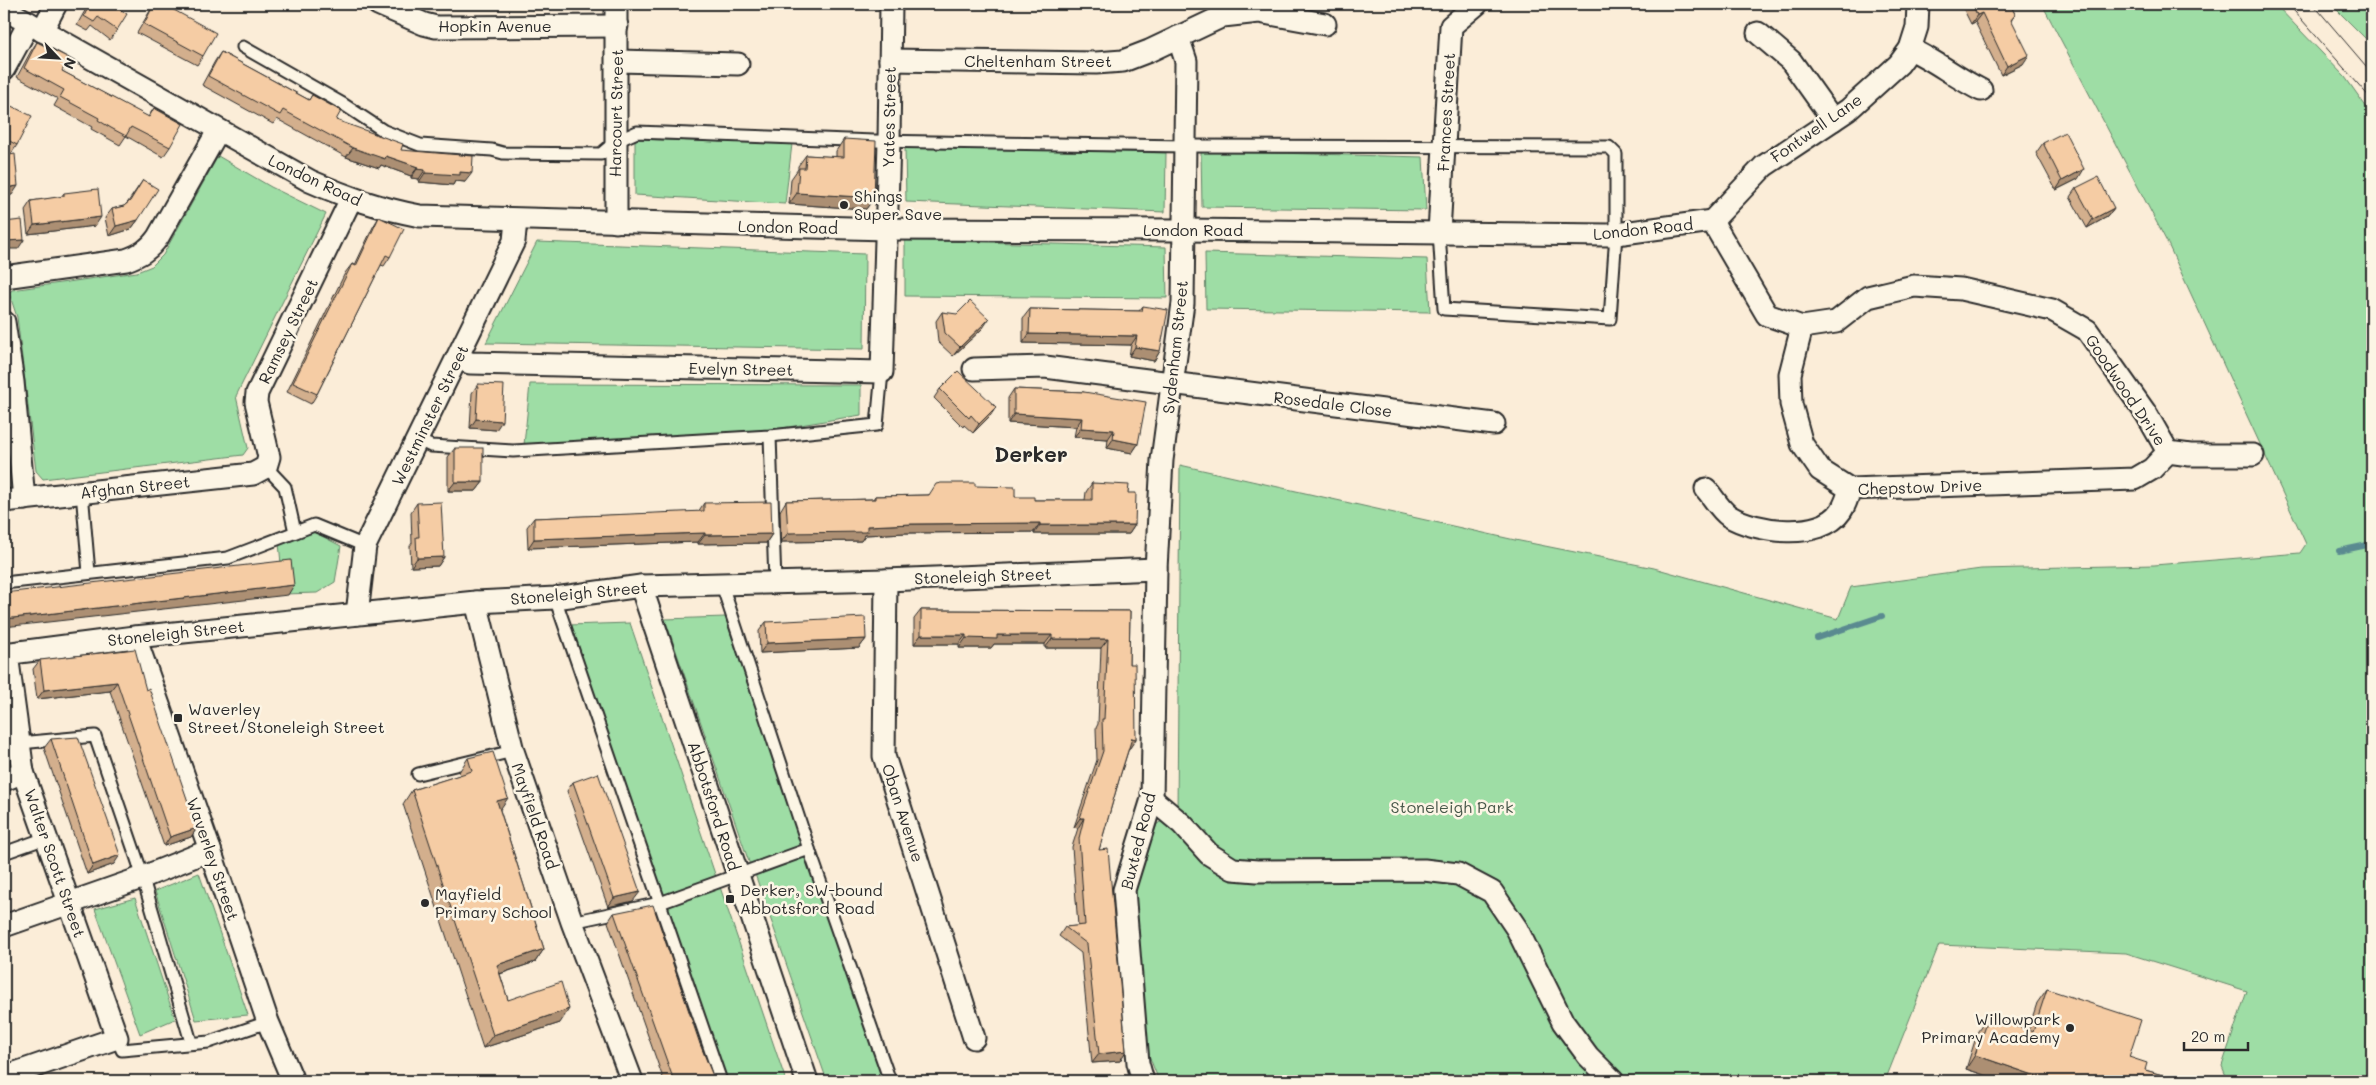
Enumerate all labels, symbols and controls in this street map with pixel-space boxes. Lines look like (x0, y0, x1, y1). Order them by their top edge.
street label: Hopkin Avenue (438, 15, 552, 36)
north arrow (32, 32, 82, 82)
street label: Harcourt Street (604, 49, 627, 177)
street label: Cheltenham Street (964, 50, 1112, 71)
street label: Frances Street (1432, 52, 1459, 172)
text: N (59, 55, 81, 73)
street label: Yates Street (877, 66, 900, 168)
street label: Fontwell Lane (1766, 88, 1866, 167)
street label: London Road (265, 149, 365, 210)
place label: Shings Super Save (854, 185, 942, 224)
marker: Shings Super Save (838, 199, 850, 211)
street label: London Road (1592, 213, 1694, 244)
street label: London Road (738, 215, 838, 238)
street label: London Road (1143, 219, 1243, 240)
street label: Ramsey Street (253, 274, 322, 387)
street label: Sydenham Street (1157, 279, 1192, 415)
street label: Goodwood Drive (2081, 330, 2171, 449)
street label: Westminster Street (386, 341, 473, 489)
street label: Evelyn Street (688, 357, 794, 380)
street label: Rosedale Close (1273, 386, 1393, 421)
district label: Derker (994, 440, 1068, 467)
street label: Afghan Street (79, 470, 191, 503)
street label: Chepstow Drive (1857, 474, 1982, 499)
street label: Stoneleigh Street (914, 563, 1052, 588)
street label: Stoneleigh Street (510, 576, 648, 609)
street label: Stoneleigh Street (106, 615, 245, 650)
place label: Waverley Street/Stoneleigh Street (188, 698, 385, 737)
marker: Waverley Street/Stoneleigh Street (172, 712, 184, 724)
street label: Abbotsford Road (684, 739, 745, 873)
street label: Mayfield Road (507, 760, 564, 872)
street label: Oban Avenue (878, 761, 929, 865)
street label: Walter Scott Street (20, 786, 91, 940)
street label: Buxted Road (1115, 790, 1160, 891)
street label: Waverley Street (183, 795, 244, 923)
park label: Stoneleigh Park (1391, 796, 1513, 817)
place label: Derker, SW-bound Abbotsford Road (740, 879, 883, 918)
place label: Mayfield Primary School (435, 883, 552, 922)
marker: Derker, SW-bound Abbotsford Road (724, 893, 736, 905)
marker: Mayfield Primary School (419, 897, 431, 909)
place label: Willowpark Primary Academy (1921, 1008, 2060, 1047)
scale bar (2184, 1020, 2247, 1052)
marker: Willowpark Primary Academy (2064, 1022, 2076, 1034)
text: 20 m (2191, 1026, 2225, 1046)

